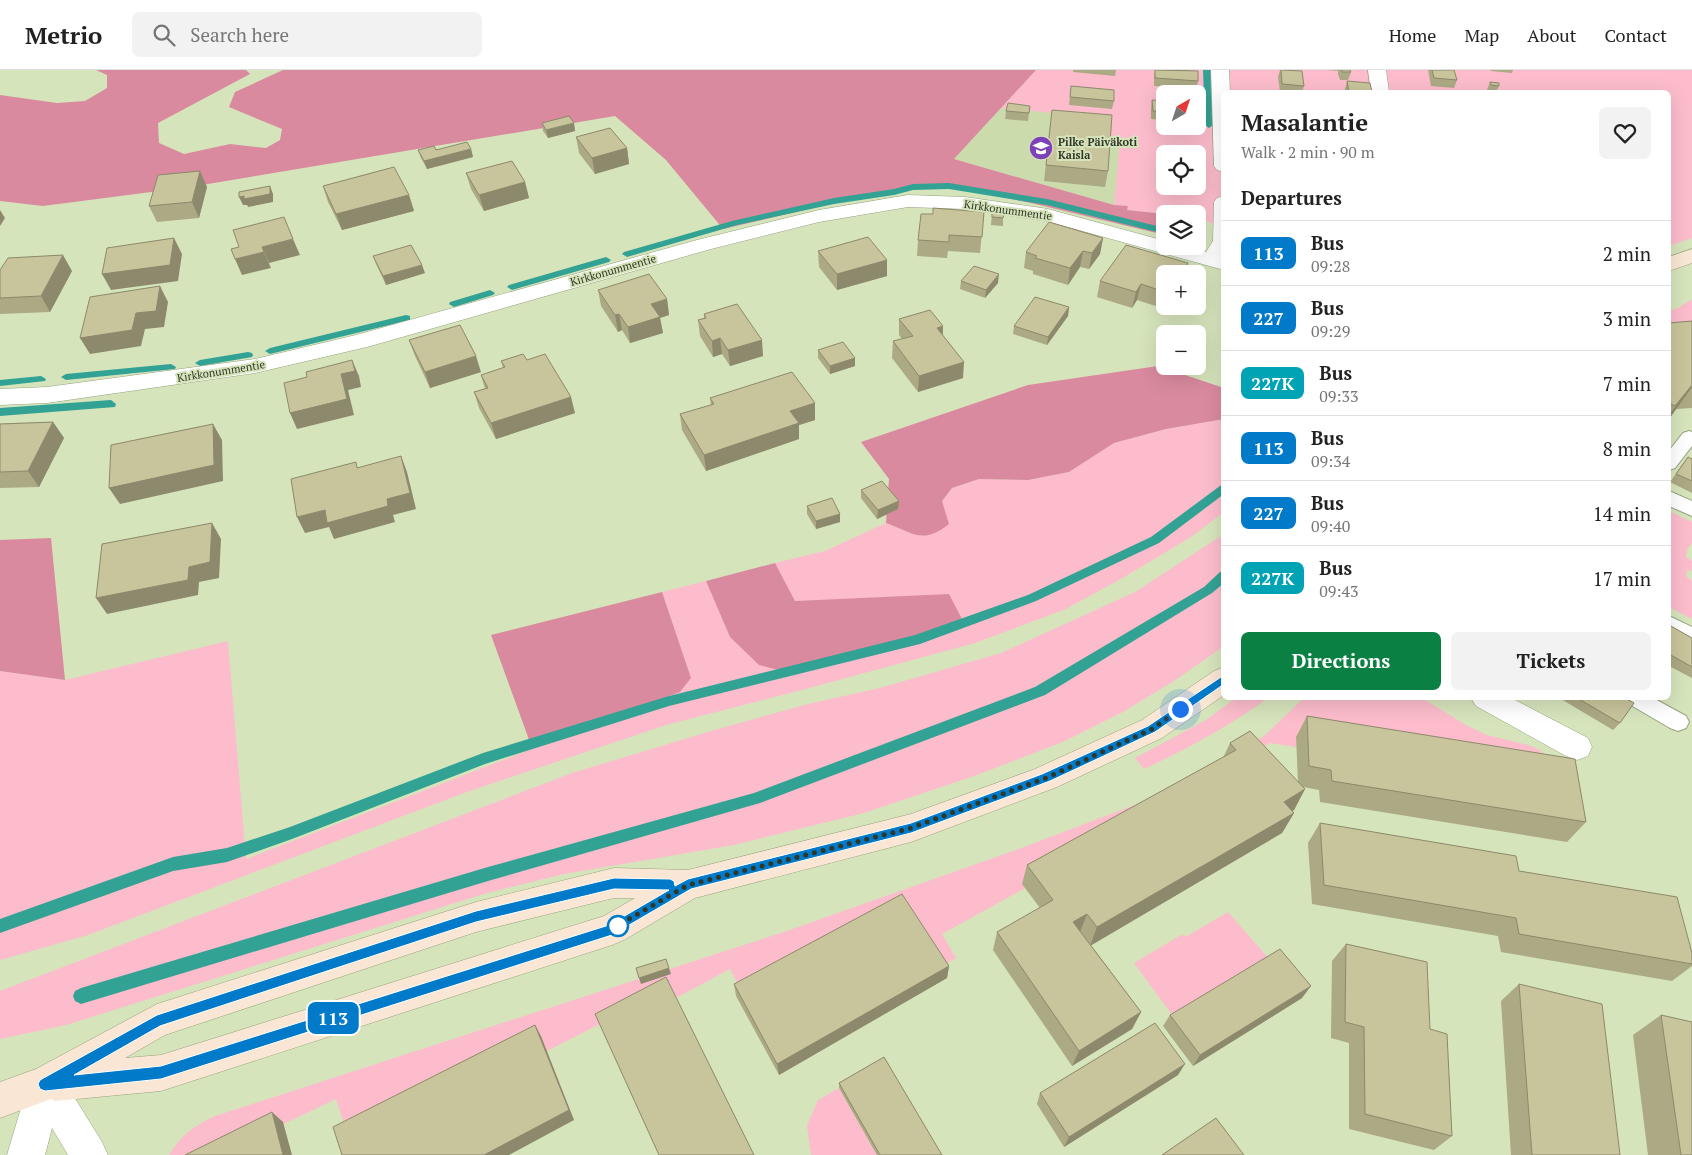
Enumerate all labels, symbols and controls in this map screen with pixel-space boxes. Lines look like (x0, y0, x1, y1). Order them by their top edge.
search box (132, 12, 482, 57)
text: Metrio (25, 19, 102, 51)
icon: search (150, 21, 178, 49)
text: Search here (190, 22, 289, 47)
text: Home (1389, 23, 1436, 47)
text: Map (1464, 23, 1499, 47)
text: About (1527, 23, 1576, 47)
text: Contact (1604, 23, 1667, 47)
north arrow (1156, 85, 1206, 135)
map controls (1156, 85, 1206, 375)
text: Masalantie (1241, 106, 1368, 138)
button: heart (1599, 107, 1651, 159)
school or university icon: Pilke Päiväkoti Kaisla (1028, 135, 1054, 161)
place label: Pilke Päiväkoti Kaisla (1058, 135, 1137, 162)
text: Walk · 2 min · 90 m (1241, 141, 1375, 163)
button: locate (1156, 145, 1206, 195)
text: Departures (1241, 185, 1342, 210)
street label: Kirkkonummentie (963, 197, 1053, 223)
button: layers (1156, 205, 1206, 255)
text: Bus (1311, 230, 1344, 255)
text: 113 (1253, 241, 1284, 265)
text: 2 min (1603, 241, 1651, 266)
street label: Kirkkonummentie (568, 251, 658, 289)
text: 09:28 (1311, 255, 1350, 277)
button: + (1156, 265, 1206, 315)
text: Bus (1311, 295, 1344, 320)
text: 227 (1253, 306, 1284, 330)
text: 3 min (1603, 306, 1651, 331)
text: 09:29 (1311, 320, 1350, 342)
button: − (1156, 325, 1206, 375)
street label: Kirkkonummentie (176, 357, 266, 385)
text: Bus (1319, 360, 1352, 385)
text: 227K (1251, 371, 1294, 395)
text: 7 min (1603, 371, 1651, 396)
text: 09:33 (1319, 385, 1359, 407)
text: Bus (1311, 425, 1344, 450)
text: 113 (1253, 436, 1284, 460)
text: 8 min (1603, 436, 1651, 461)
text: 09:34 (1311, 450, 1350, 472)
text: Bus (1311, 490, 1344, 515)
text: 227 (1253, 501, 1284, 525)
text: 14 min (1593, 501, 1651, 526)
text: 09:40 (1311, 515, 1350, 537)
text: Bus (1319, 555, 1352, 580)
text: 227K (1251, 566, 1294, 590)
text: 17 min (1593, 566, 1651, 591)
text: 09:43 (1319, 580, 1359, 602)
button: Directions (1241, 632, 1441, 690)
button: Tickets (1451, 632, 1651, 690)
your location (1168, 697, 1193, 722)
unlabelled marker (607, 915, 629, 937)
line badge: 113 (304, 1002, 362, 1034)
text: 113 (318, 1006, 348, 1030)

